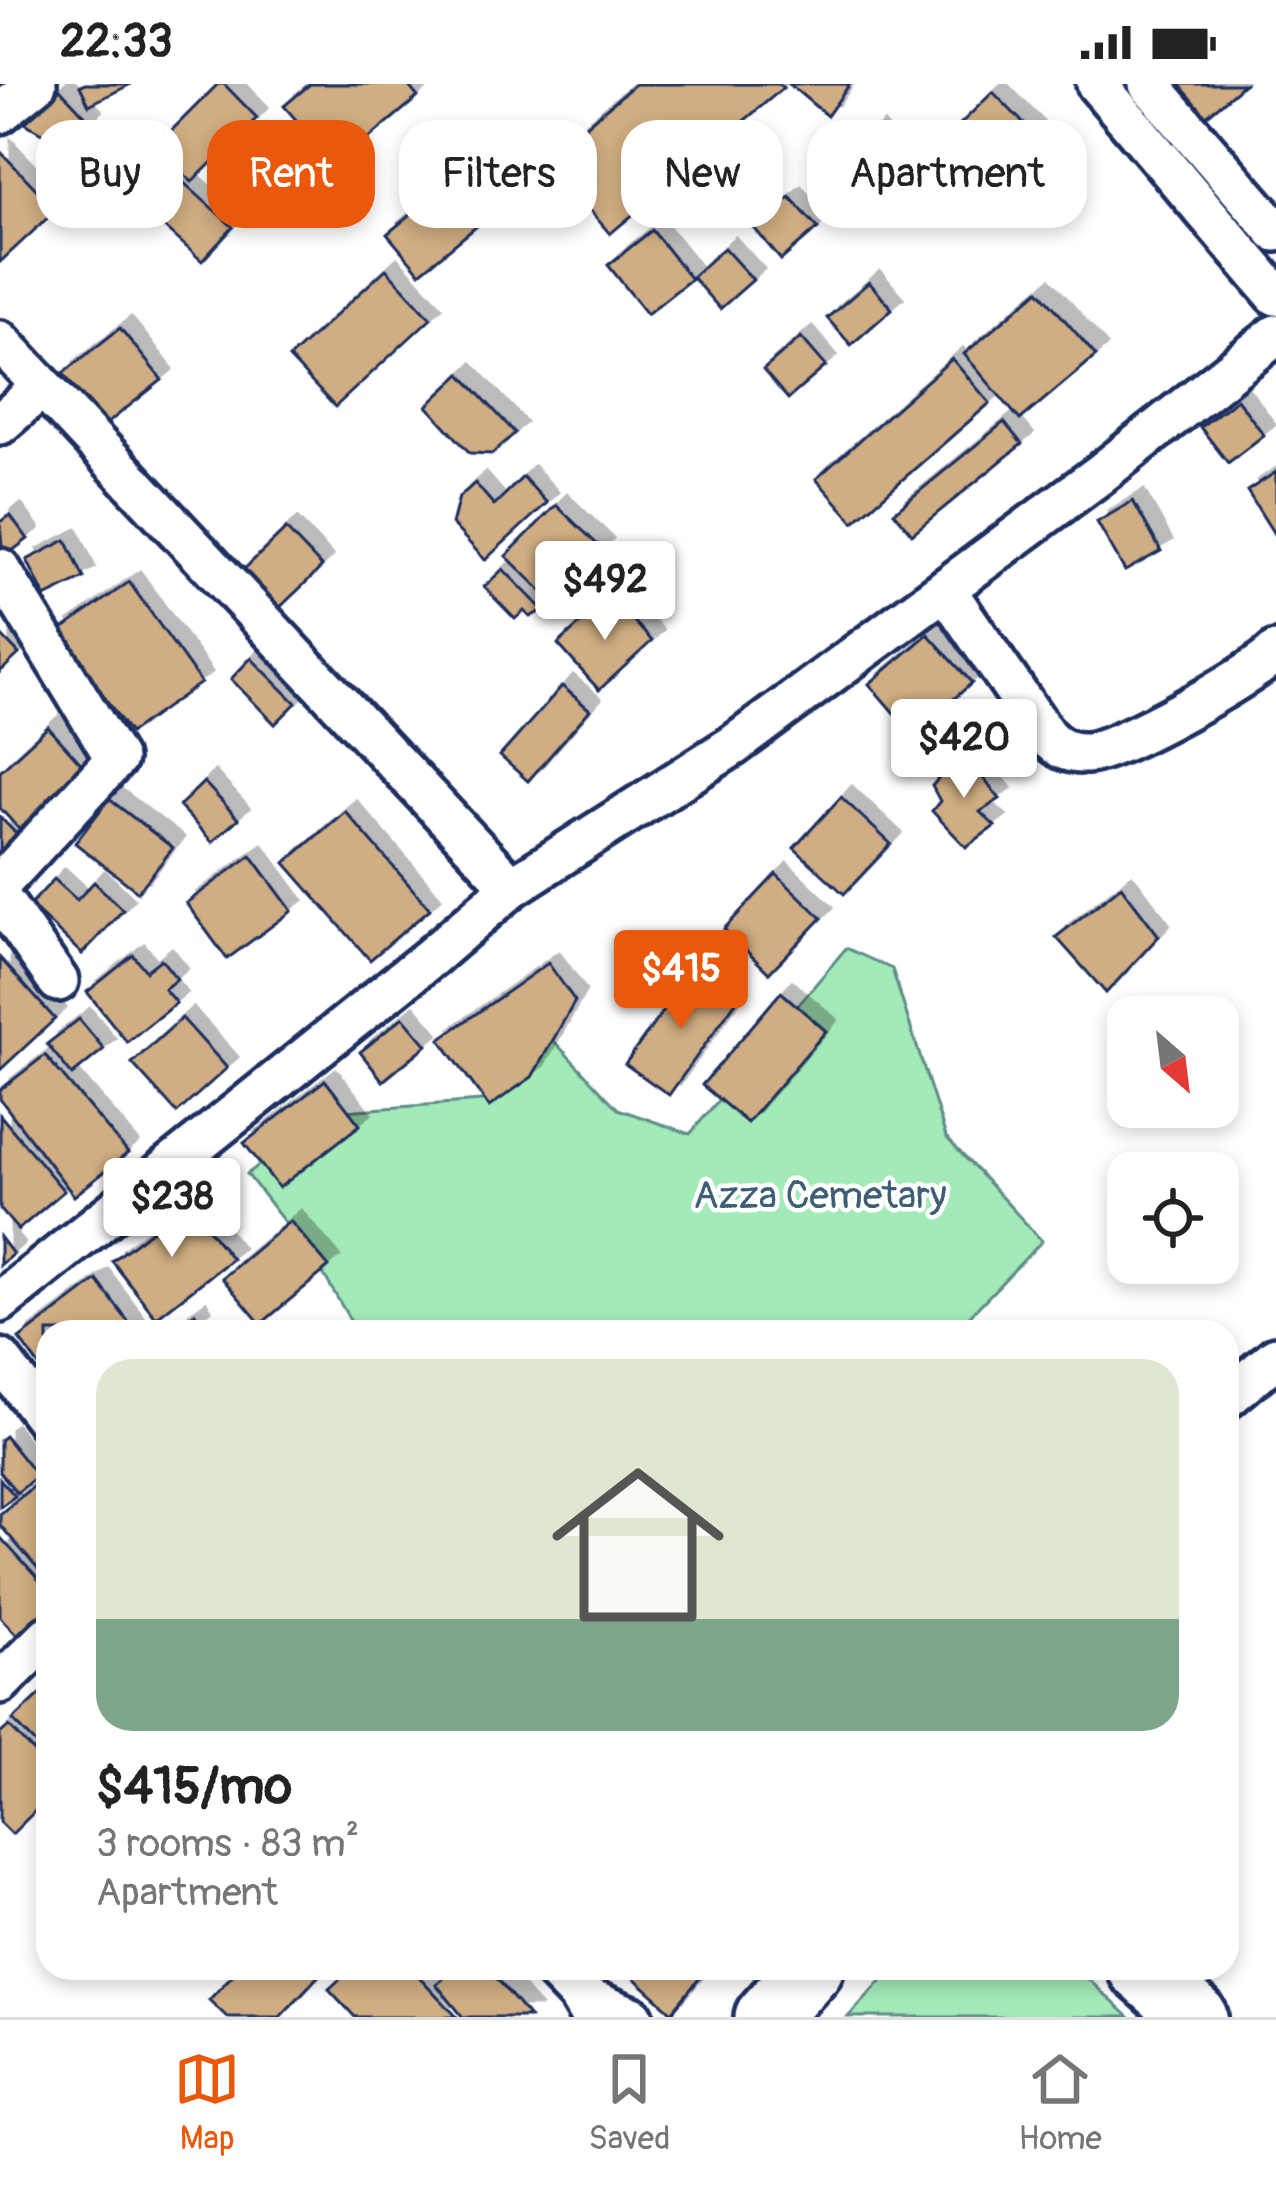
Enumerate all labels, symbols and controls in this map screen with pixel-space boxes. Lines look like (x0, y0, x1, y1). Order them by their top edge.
text: 22:33 (60, 14, 173, 70)
chip: Buy (36, 120, 183, 228)
chip: Rent (207, 120, 375, 228)
chip: Filters (399, 120, 597, 228)
chip: New (621, 120, 783, 228)
chip: Apartment (807, 120, 1087, 228)
pin: $492 (534, 541, 676, 643)
text: $492 (562, 555, 648, 604)
pin: $420 (893, 699, 1035, 801)
text: $420 (918, 713, 1010, 762)
pin: $415 (610, 930, 752, 1032)
text: $415 (641, 944, 721, 993)
north arrow (1107, 996, 1239, 1128)
map controls (1107, 996, 1239, 1284)
button: locate (1107, 1152, 1239, 1284)
pin: $238 (101, 1158, 243, 1260)
park label: Azza Cemetary (693, 1171, 947, 1220)
text: $238 (130, 1172, 214, 1221)
icon: home (530, 1437, 746, 1653)
text: $415/mo (96, 1755, 292, 1819)
text: 3 rooms · 83 m² (96, 1819, 359, 1868)
text: Apartment (96, 1868, 278, 1917)
tab: Map (174, 2046, 240, 2159)
tab: Saved (588, 2046, 670, 2159)
tab: Home (1019, 2046, 1102, 2159)

